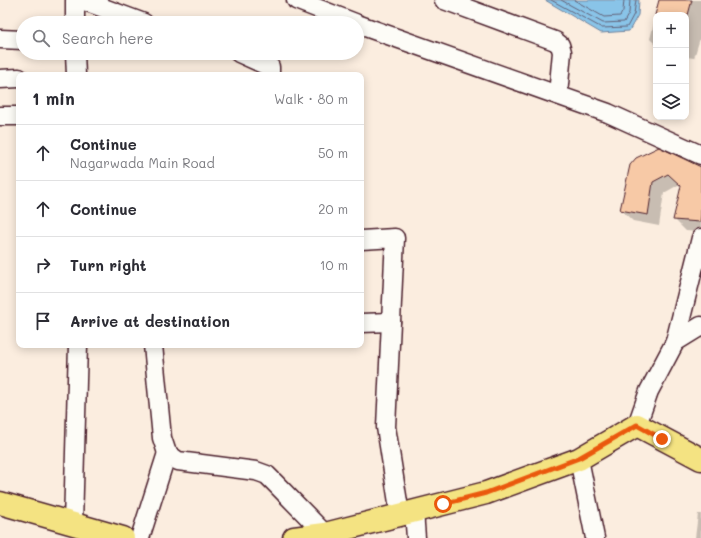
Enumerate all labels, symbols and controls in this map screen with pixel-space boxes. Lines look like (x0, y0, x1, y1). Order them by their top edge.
map controls (653, 12, 689, 120)
button: + (653, 12, 689, 48)
search box (16, 16, 364, 60)
icon: search (30, 27, 52, 49)
text: Search here (62, 28, 153, 48)
button: − (653, 48, 689, 84)
button: layers (653, 84, 689, 120)
text: 1 min (32, 87, 75, 109)
text: Walk · 80 m (274, 90, 348, 107)
text: Continue (70, 134, 137, 154)
icon: ahead (32, 142, 54, 164)
text: 50 m (318, 144, 348, 161)
text: Nagarwada Main Road (70, 154, 215, 171)
icon: ahead (32, 198, 54, 220)
text: Continue (70, 199, 137, 219)
text: 20 m (318, 200, 348, 217)
icon: right (32, 254, 54, 276)
text: Turn right (70, 255, 147, 275)
text: 10 m (320, 256, 348, 273)
icon: arrive (32, 310, 54, 332)
text: Arrive at destination (70, 311, 230, 331)
route end (653, 430, 671, 448)
route start (434, 495, 452, 513)

